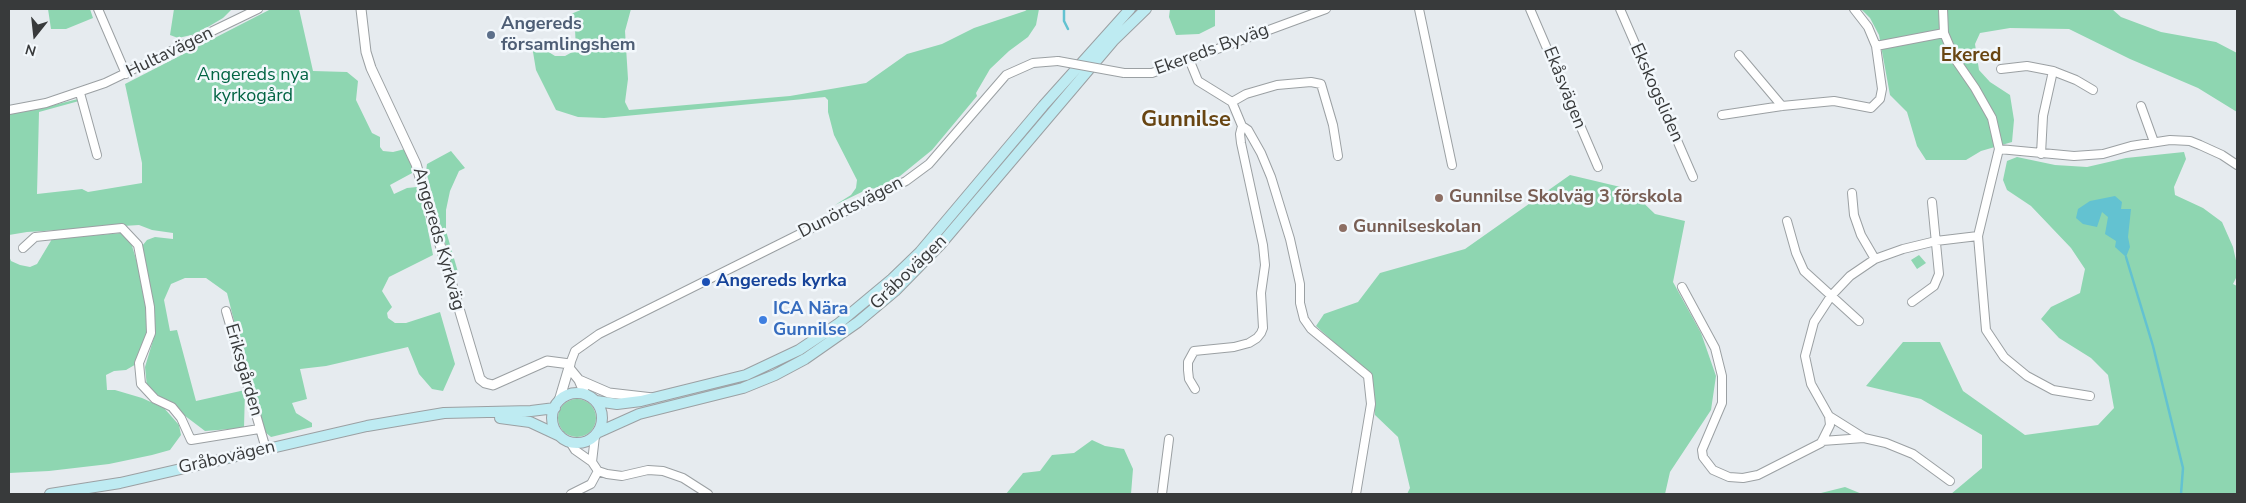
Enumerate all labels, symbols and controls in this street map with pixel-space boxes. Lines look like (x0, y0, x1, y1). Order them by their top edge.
north arrow (10, 10, 60, 60)
place label: Angereds församlingshem (501, 14, 636, 56)
street label: Ekereds Byväg (1152, 19, 1272, 81)
street label: Hultavägen (123, 23, 217, 83)
marker: Angereds församlingshem (485, 29, 497, 41)
text: N (23, 39, 38, 60)
street label: Ekskogsliden (1625, 40, 1687, 146)
street label: Ekåsvägen (1538, 44, 1590, 132)
district label: Ekered (1941, 45, 2001, 67)
park label: Angereds nya kyrkogård (197, 65, 309, 108)
district label: Gunnilse (1141, 108, 1231, 134)
street label: Angereds Kyrkväg (407, 165, 469, 313)
street label: Dunörtsvägen (795, 172, 907, 244)
place label: Gunnilse Skolväg 3 förskola (1449, 187, 1682, 209)
marker: Gunnilse Skolväg 3 förskola (1433, 192, 1445, 204)
place label: Gunnilseskolan (1353, 217, 1481, 239)
marker: Gunnilseskolan (1337, 222, 1349, 234)
street label: Gråbovägen (866, 231, 952, 315)
place label: Angereds kyrka (716, 271, 847, 293)
marker: Angereds kyrka (700, 276, 712, 288)
place label: ICA Nära Gunnilse (773, 299, 848, 342)
marker: ICA Nära Gunnilse (757, 314, 769, 326)
street label: Eriksgården (219, 321, 267, 419)
street label: Gråbovägen (177, 436, 277, 480)

